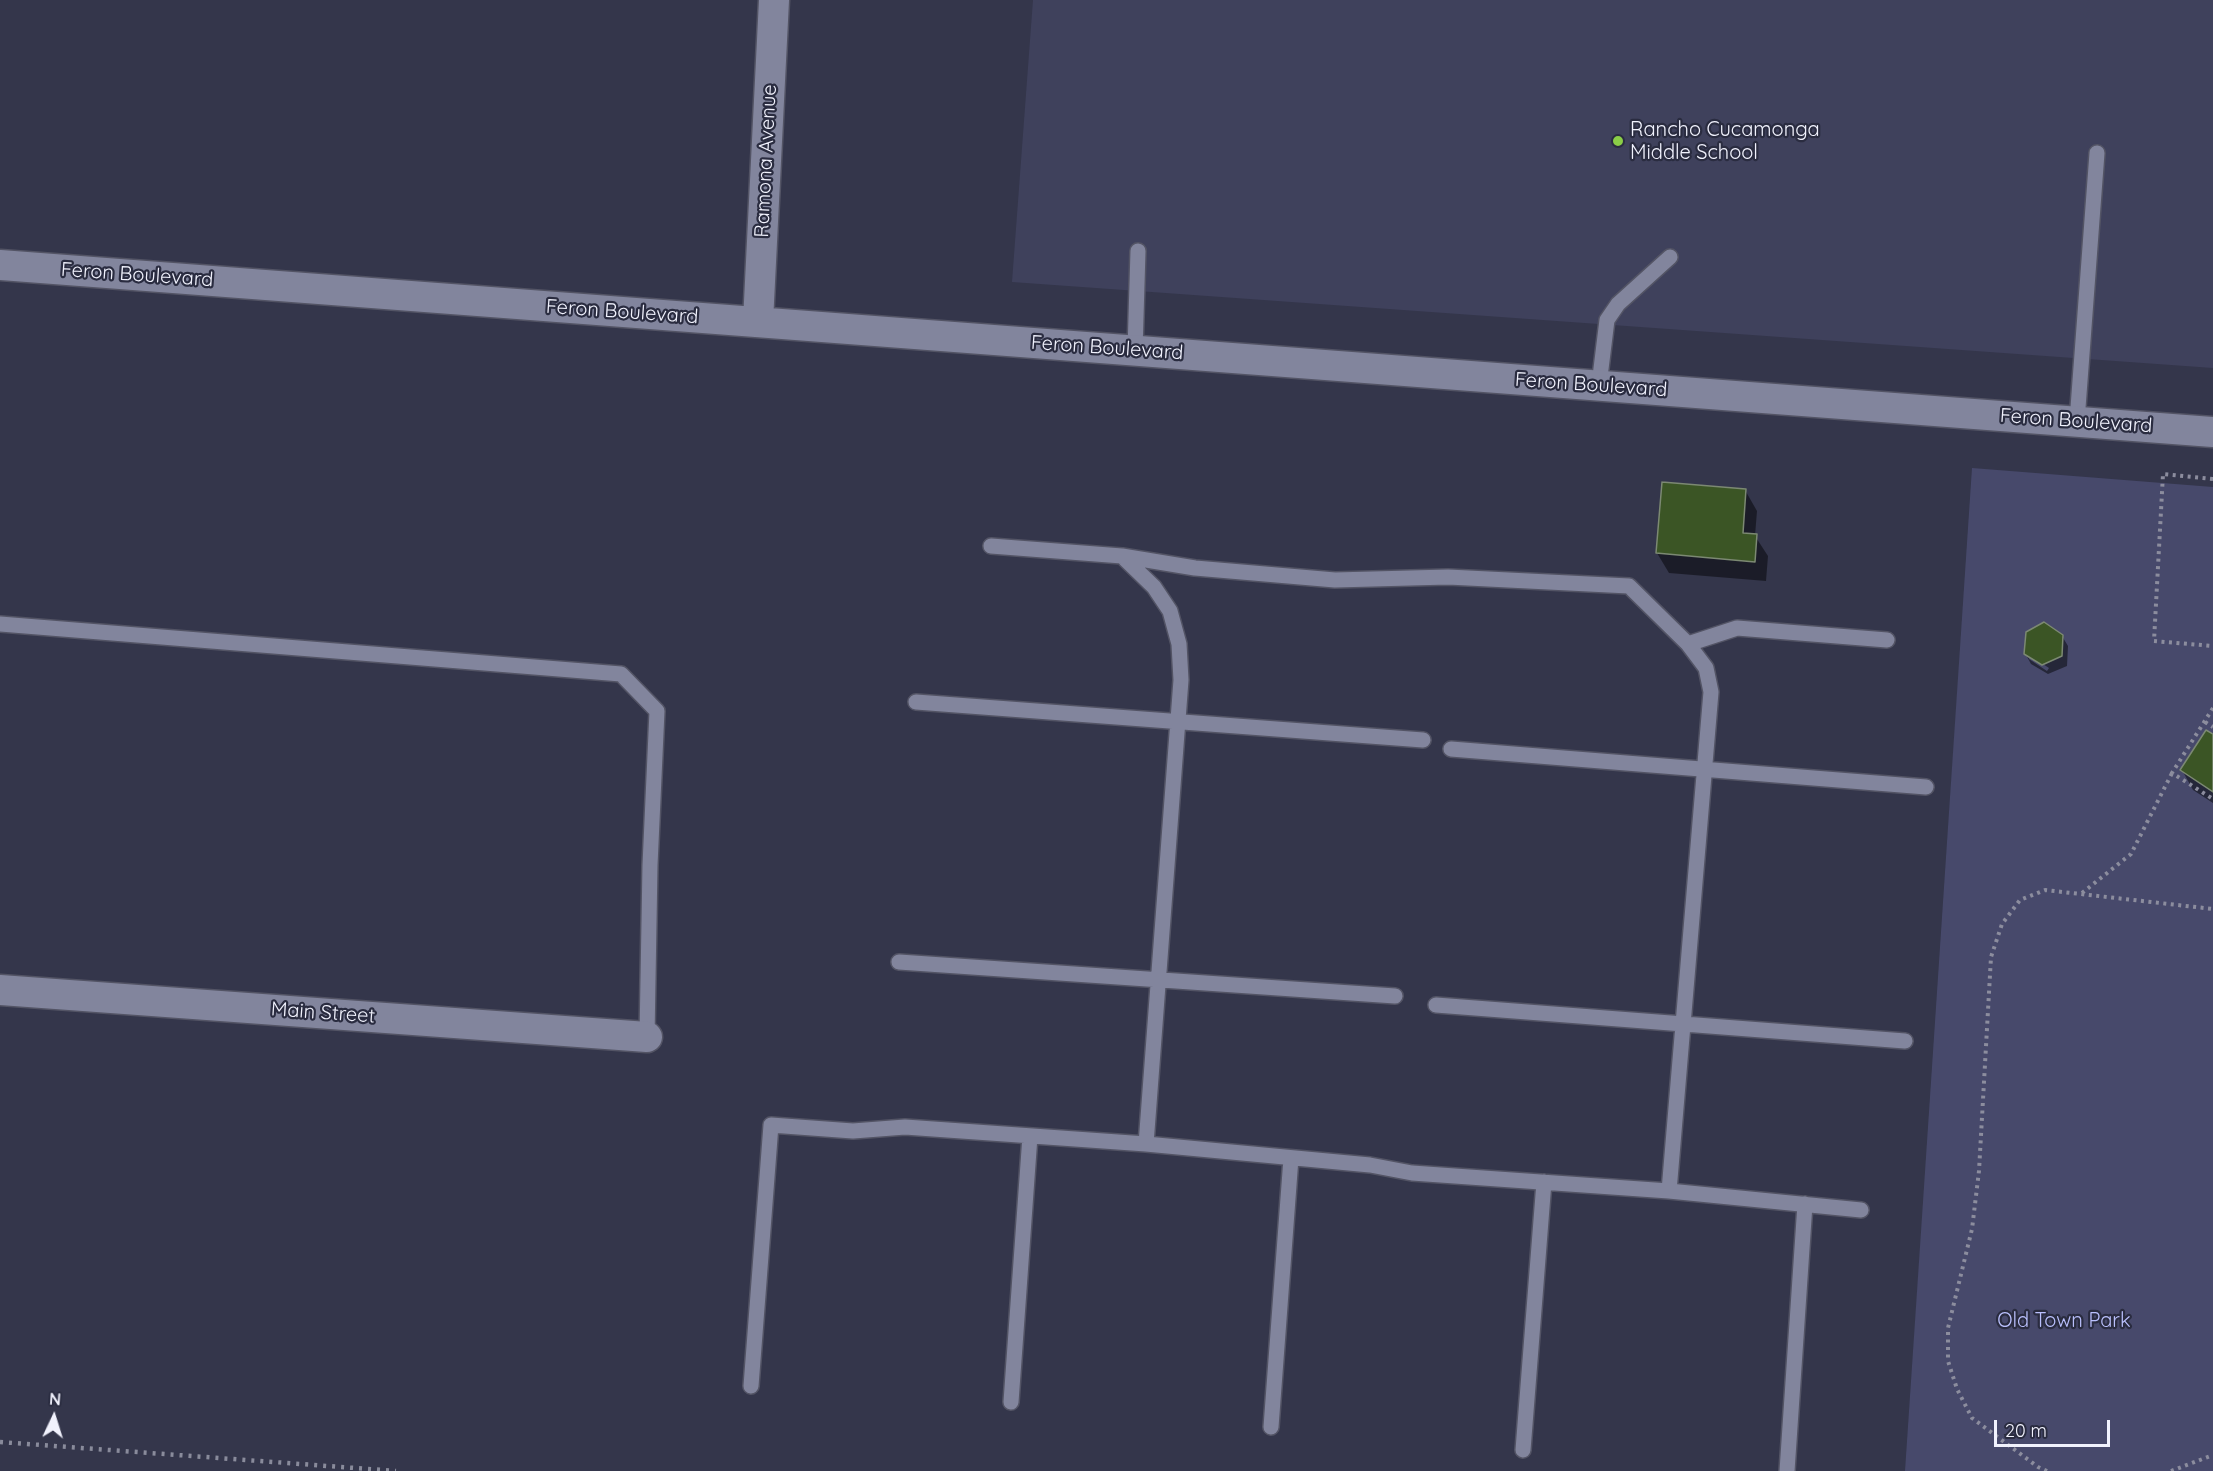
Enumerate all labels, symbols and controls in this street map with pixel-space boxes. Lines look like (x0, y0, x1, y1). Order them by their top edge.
street label: Ramona Avenue (750, 84, 782, 238)
place label: Rancho Cucamonga Middle School (1630, 118, 1820, 165)
marker: Rancho Cucamonga Middle School (1611, 134, 1625, 148)
street label: Feron Boulevard (60, 258, 214, 292)
street label: Feron Boulevard (545, 295, 699, 329)
street label: Feron Boulevard (1030, 331, 1184, 365)
street label: Feron Boulevard (1514, 368, 1668, 402)
street label: Feron Boulevard (1999, 404, 2153, 438)
street label: Main Street (270, 997, 376, 1029)
park label: Old Town Park (1997, 1309, 2131, 1333)
north arrow (24, 1387, 84, 1447)
text: N (49, 1389, 62, 1409)
scale bar (1997, 1408, 2112, 1446)
text: 20 m (2005, 1419, 2047, 1442)

